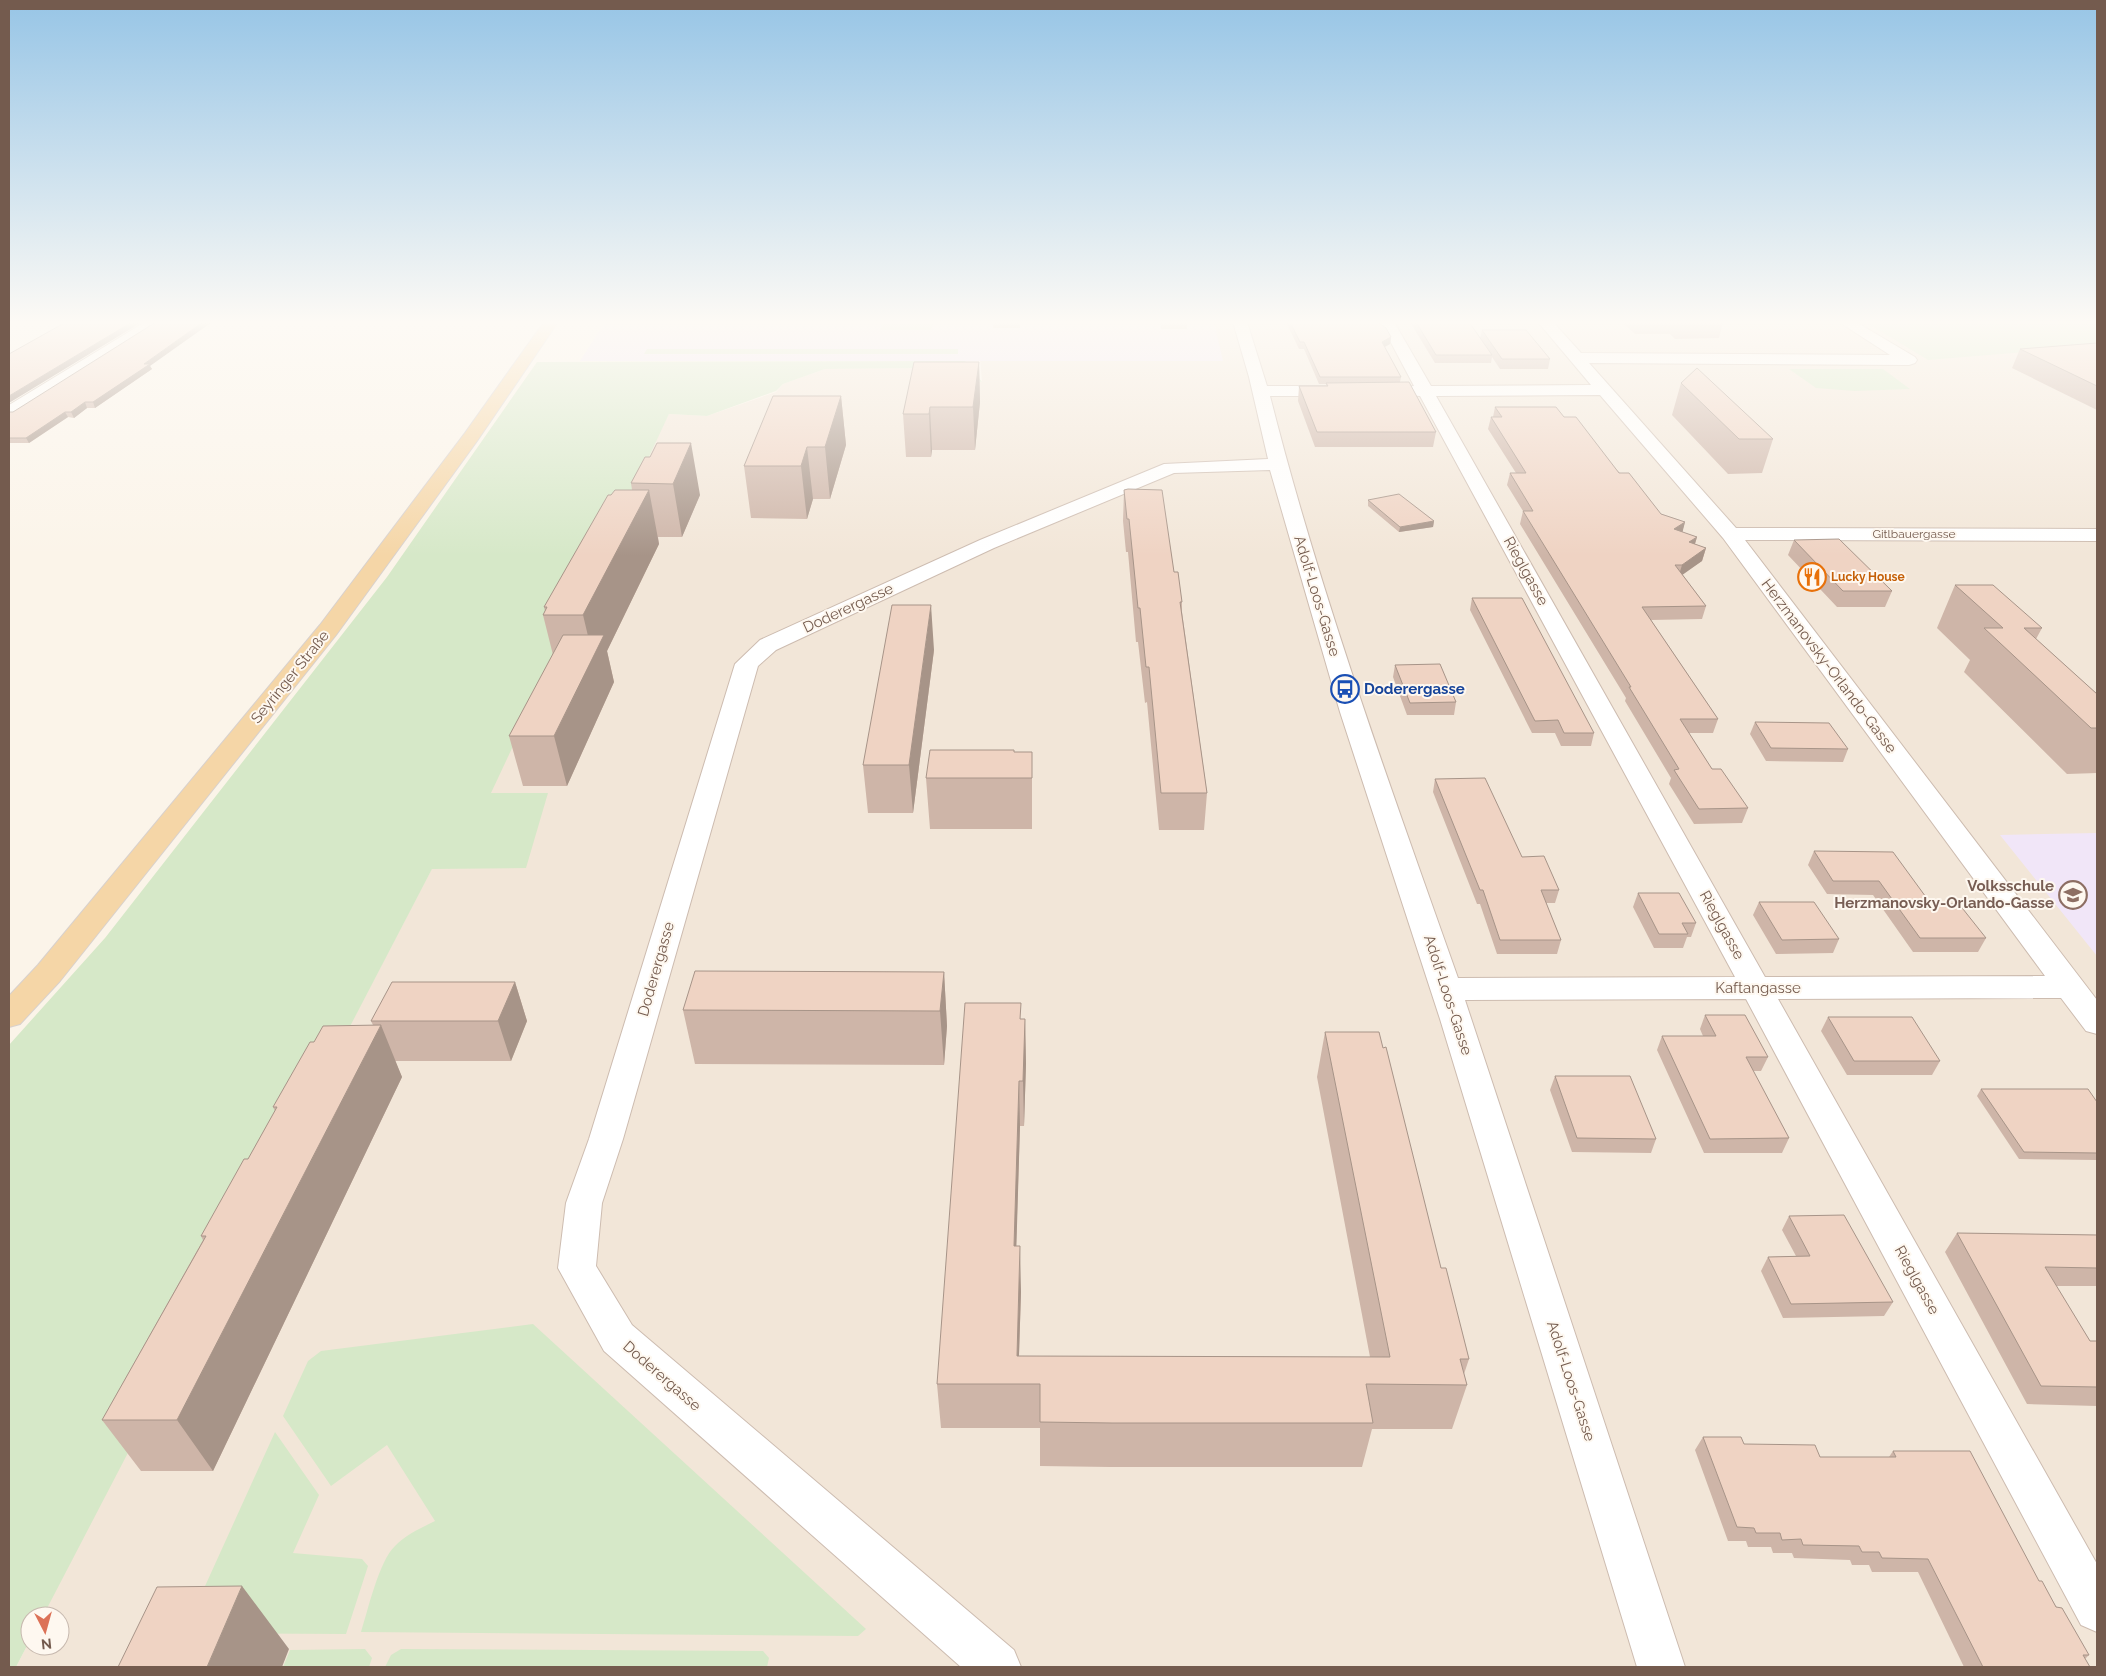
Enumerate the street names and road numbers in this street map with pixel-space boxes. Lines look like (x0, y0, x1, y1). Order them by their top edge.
street label: Gitlbauergasse (1872, 527, 1956, 541)
street label: Adolf-Loos-Gasse (1290, 533, 1344, 659)
street label: Rieglgasse (1500, 533, 1552, 609)
street label: Herzmanovsky-Orlando-Gasse (1758, 575, 1900, 757)
street label: Doderergasse (800, 579, 896, 637)
street label: Seyringer Straße (247, 627, 333, 727)
street label: Rieglgasse (1696, 887, 1748, 963)
street label: Doderergasse (634, 920, 678, 1018)
street label: Adolf-Loos-Gasse (1420, 933, 1476, 1058)
street label: Kaftangasse (1715, 979, 1801, 997)
street label: Rieglgasse (1891, 1242, 1943, 1318)
street label: Adolf-Loos-Gasse (1543, 1319, 1599, 1444)
street label: Doderergasse (619, 1337, 705, 1415)

